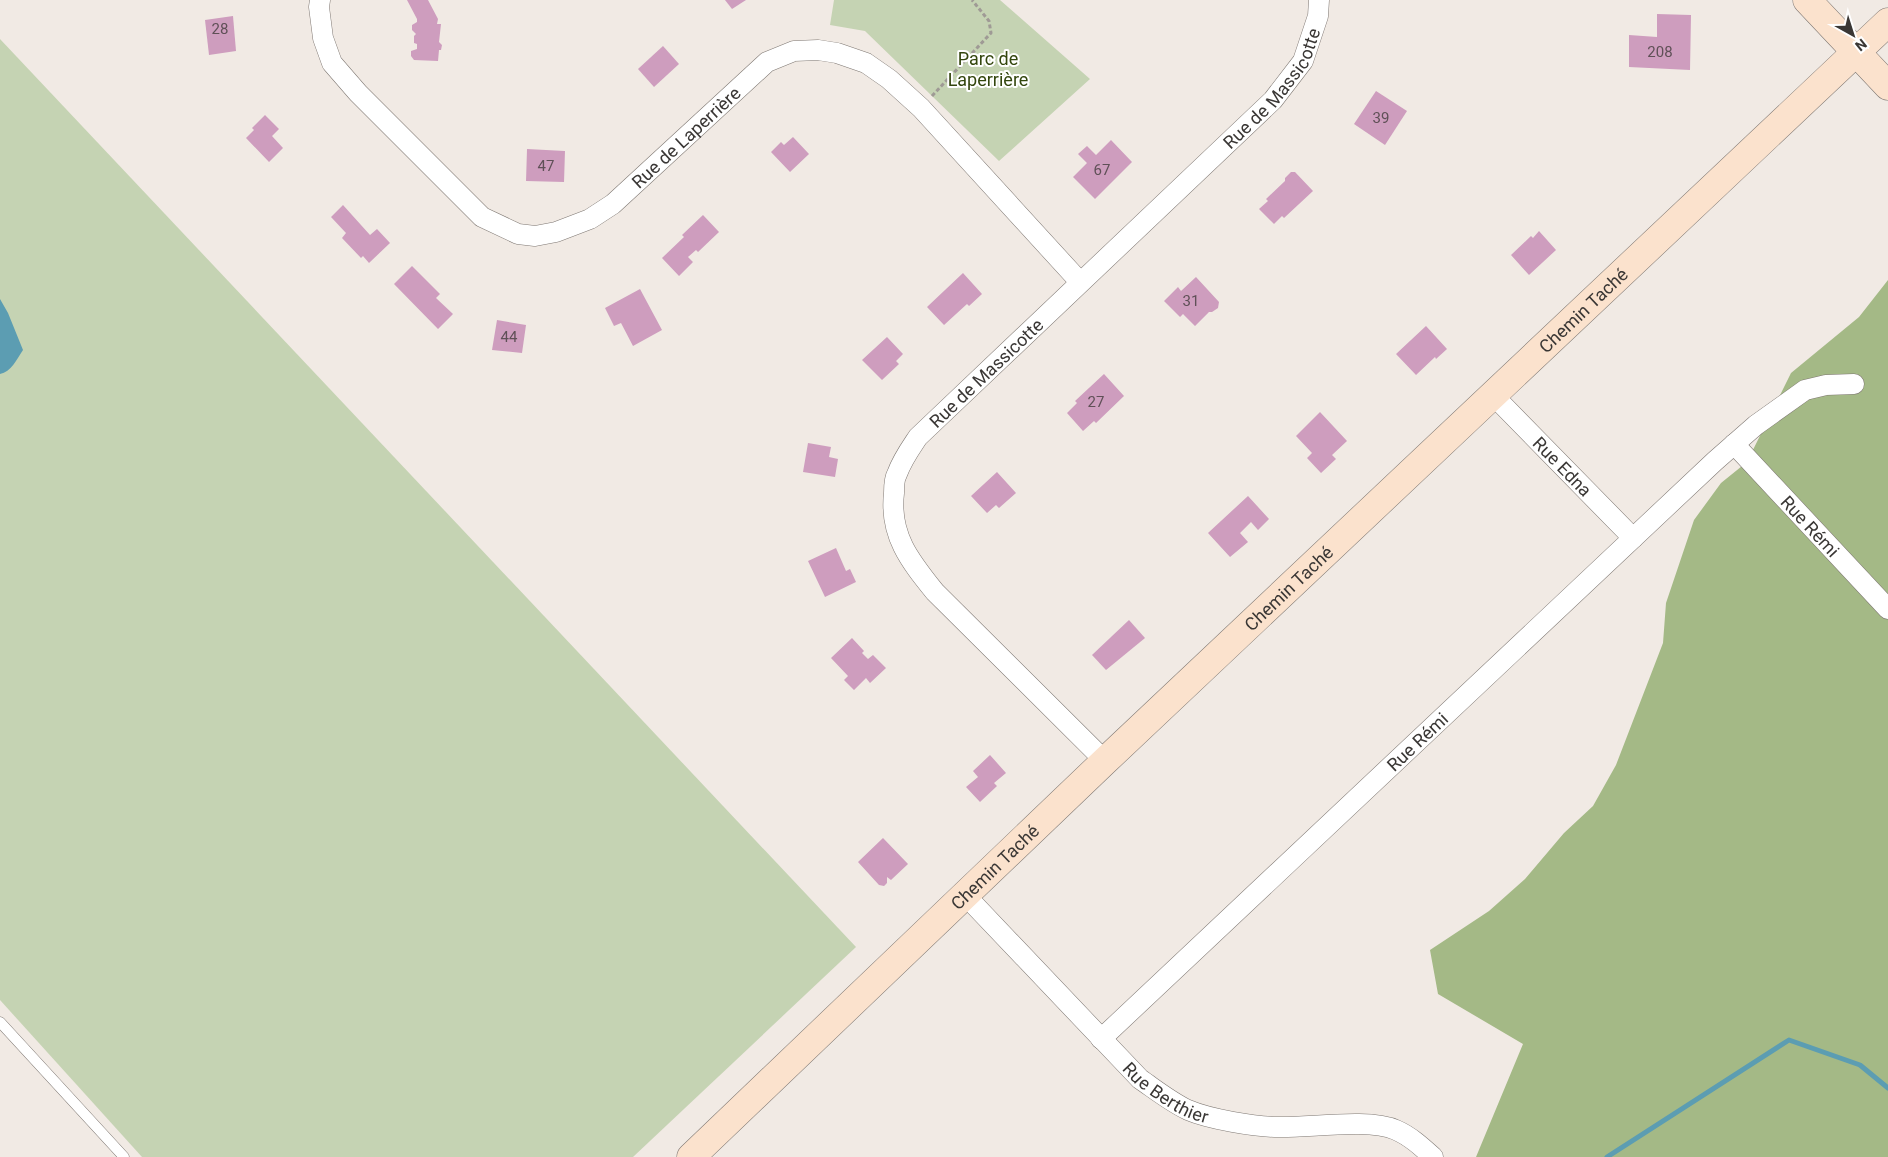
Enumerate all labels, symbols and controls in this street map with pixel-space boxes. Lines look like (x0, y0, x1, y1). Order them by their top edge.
north arrow (1828, 10, 1878, 60)
house number: 28 (212, 20, 228, 38)
street label: Rue de Massicotte (1218, 25, 1324, 153)
text: N (1852, 36, 1870, 54)
house number: 208 (1647, 43, 1673, 61)
park label: Parc de Laperrière (948, 48, 1028, 90)
street label: Rue de Laperrière (627, 82, 744, 192)
house number: 39 (1373, 109, 1389, 127)
house number: 47 (538, 157, 554, 175)
house number: 67 (1094, 161, 1110, 179)
street label: Chemin Taché (1534, 263, 1631, 357)
house number: 31 (1183, 292, 1199, 310)
street label: Rue de Massicotte (925, 314, 1047, 431)
house number: 44 (501, 328, 518, 346)
house number: 27 (1088, 393, 1104, 411)
street label: Rue Edna (1529, 432, 1596, 500)
street label: Rue Rémi (1777, 491, 1844, 561)
street label: Chemin Taché (1240, 541, 1337, 635)
street label: Rue Rémi (1382, 708, 1452, 775)
street label: Chemin Taché (946, 820, 1043, 914)
street label: Rue Berthier (1119, 1058, 1211, 1127)

